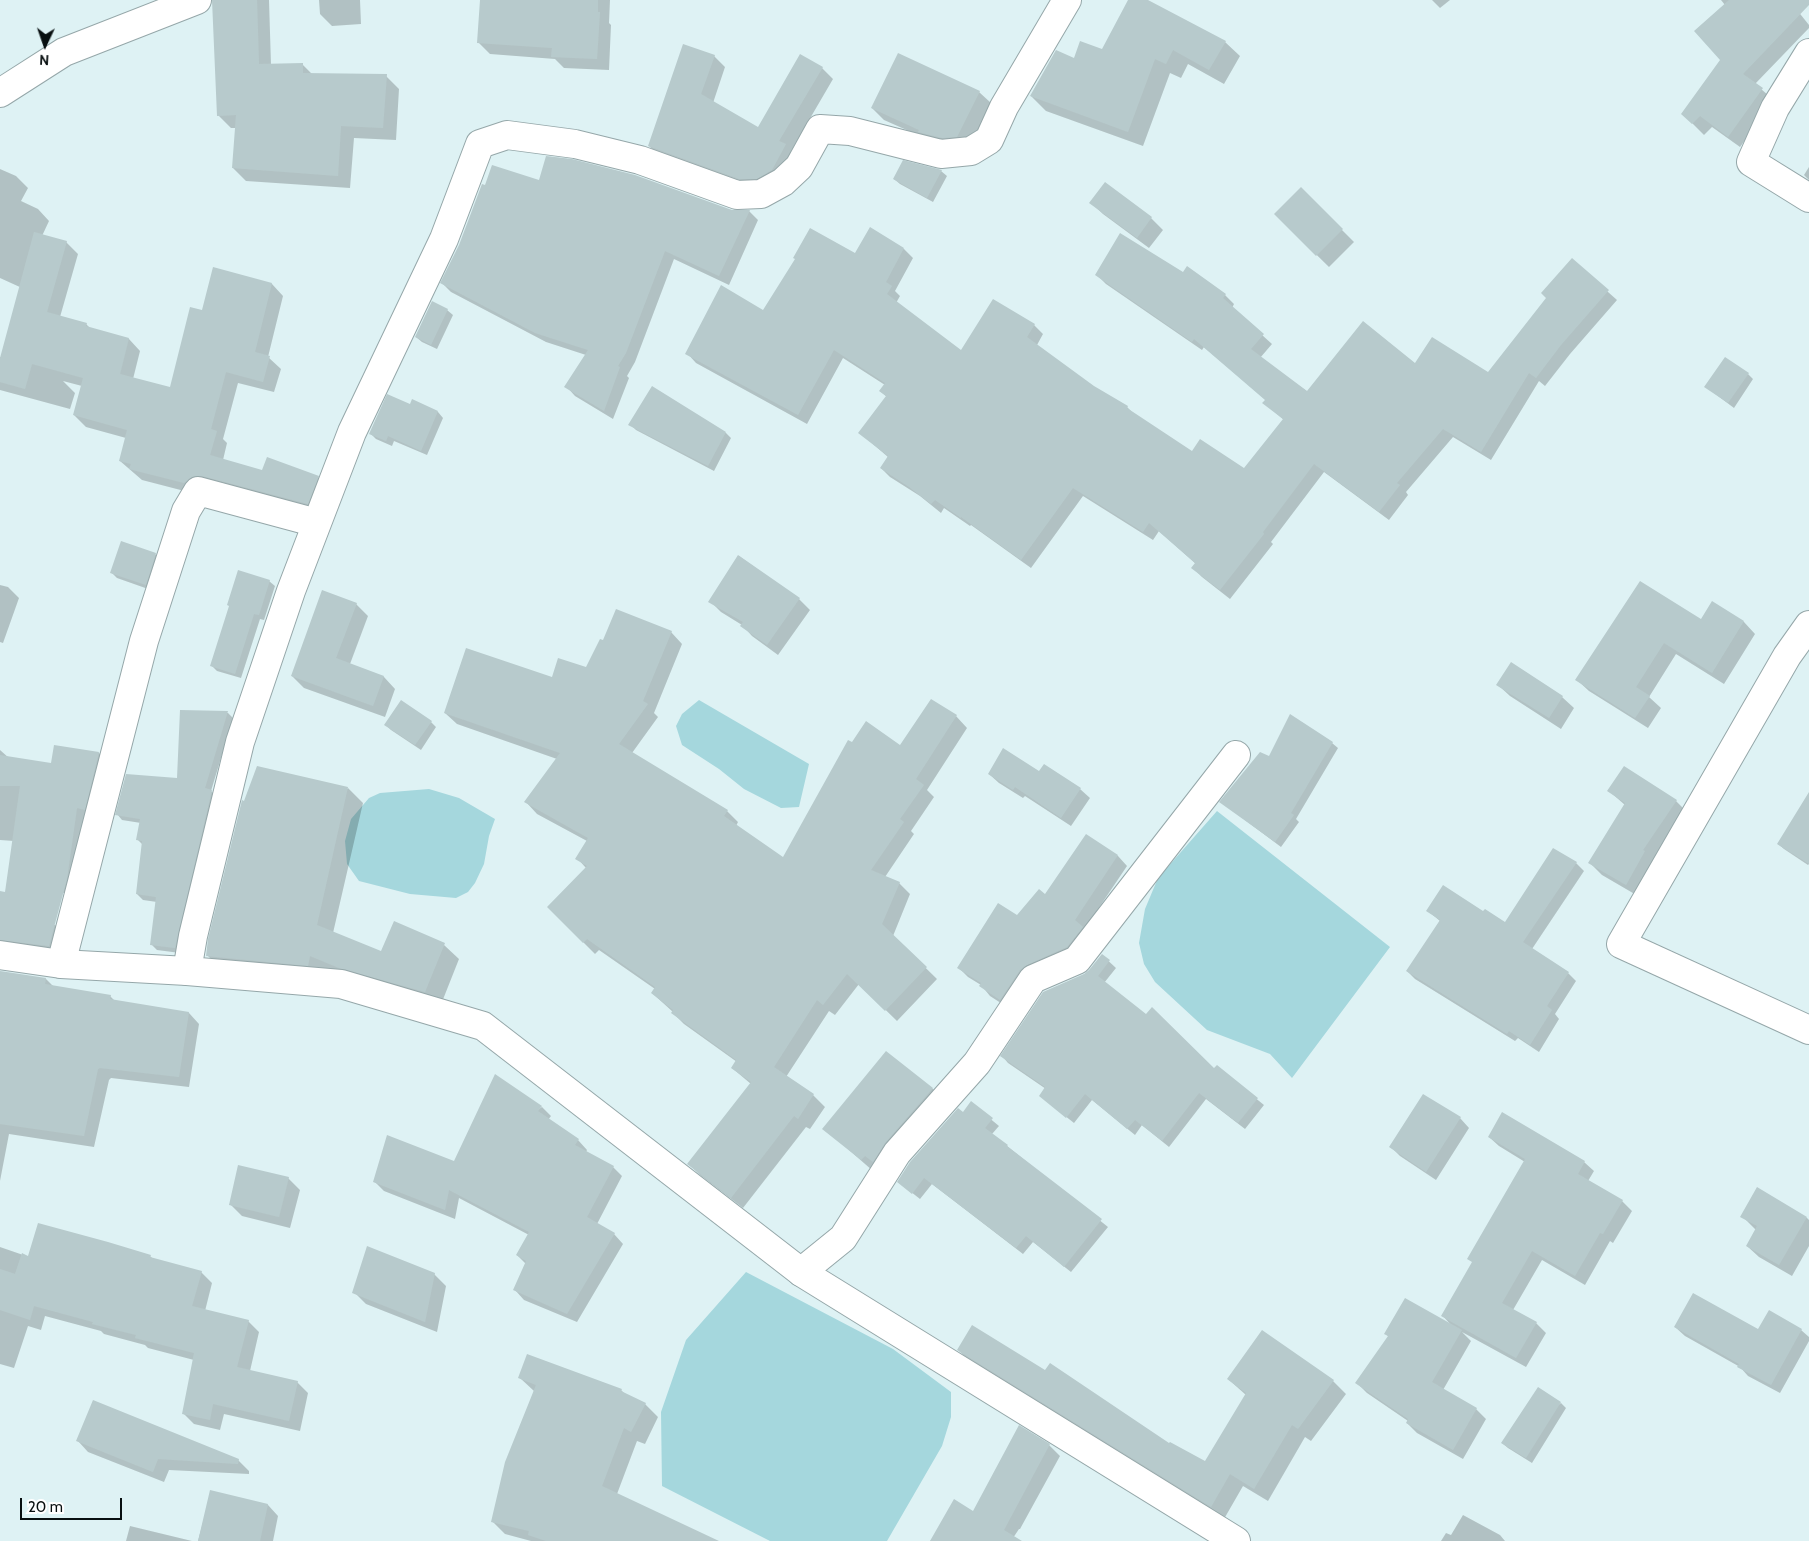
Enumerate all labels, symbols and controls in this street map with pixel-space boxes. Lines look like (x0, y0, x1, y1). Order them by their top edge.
north arrow (20, 20, 70, 70)
text: N (39, 51, 50, 69)
scale bar (22, 1488, 125, 1520)
text: 20 m (28, 1498, 63, 1516)

